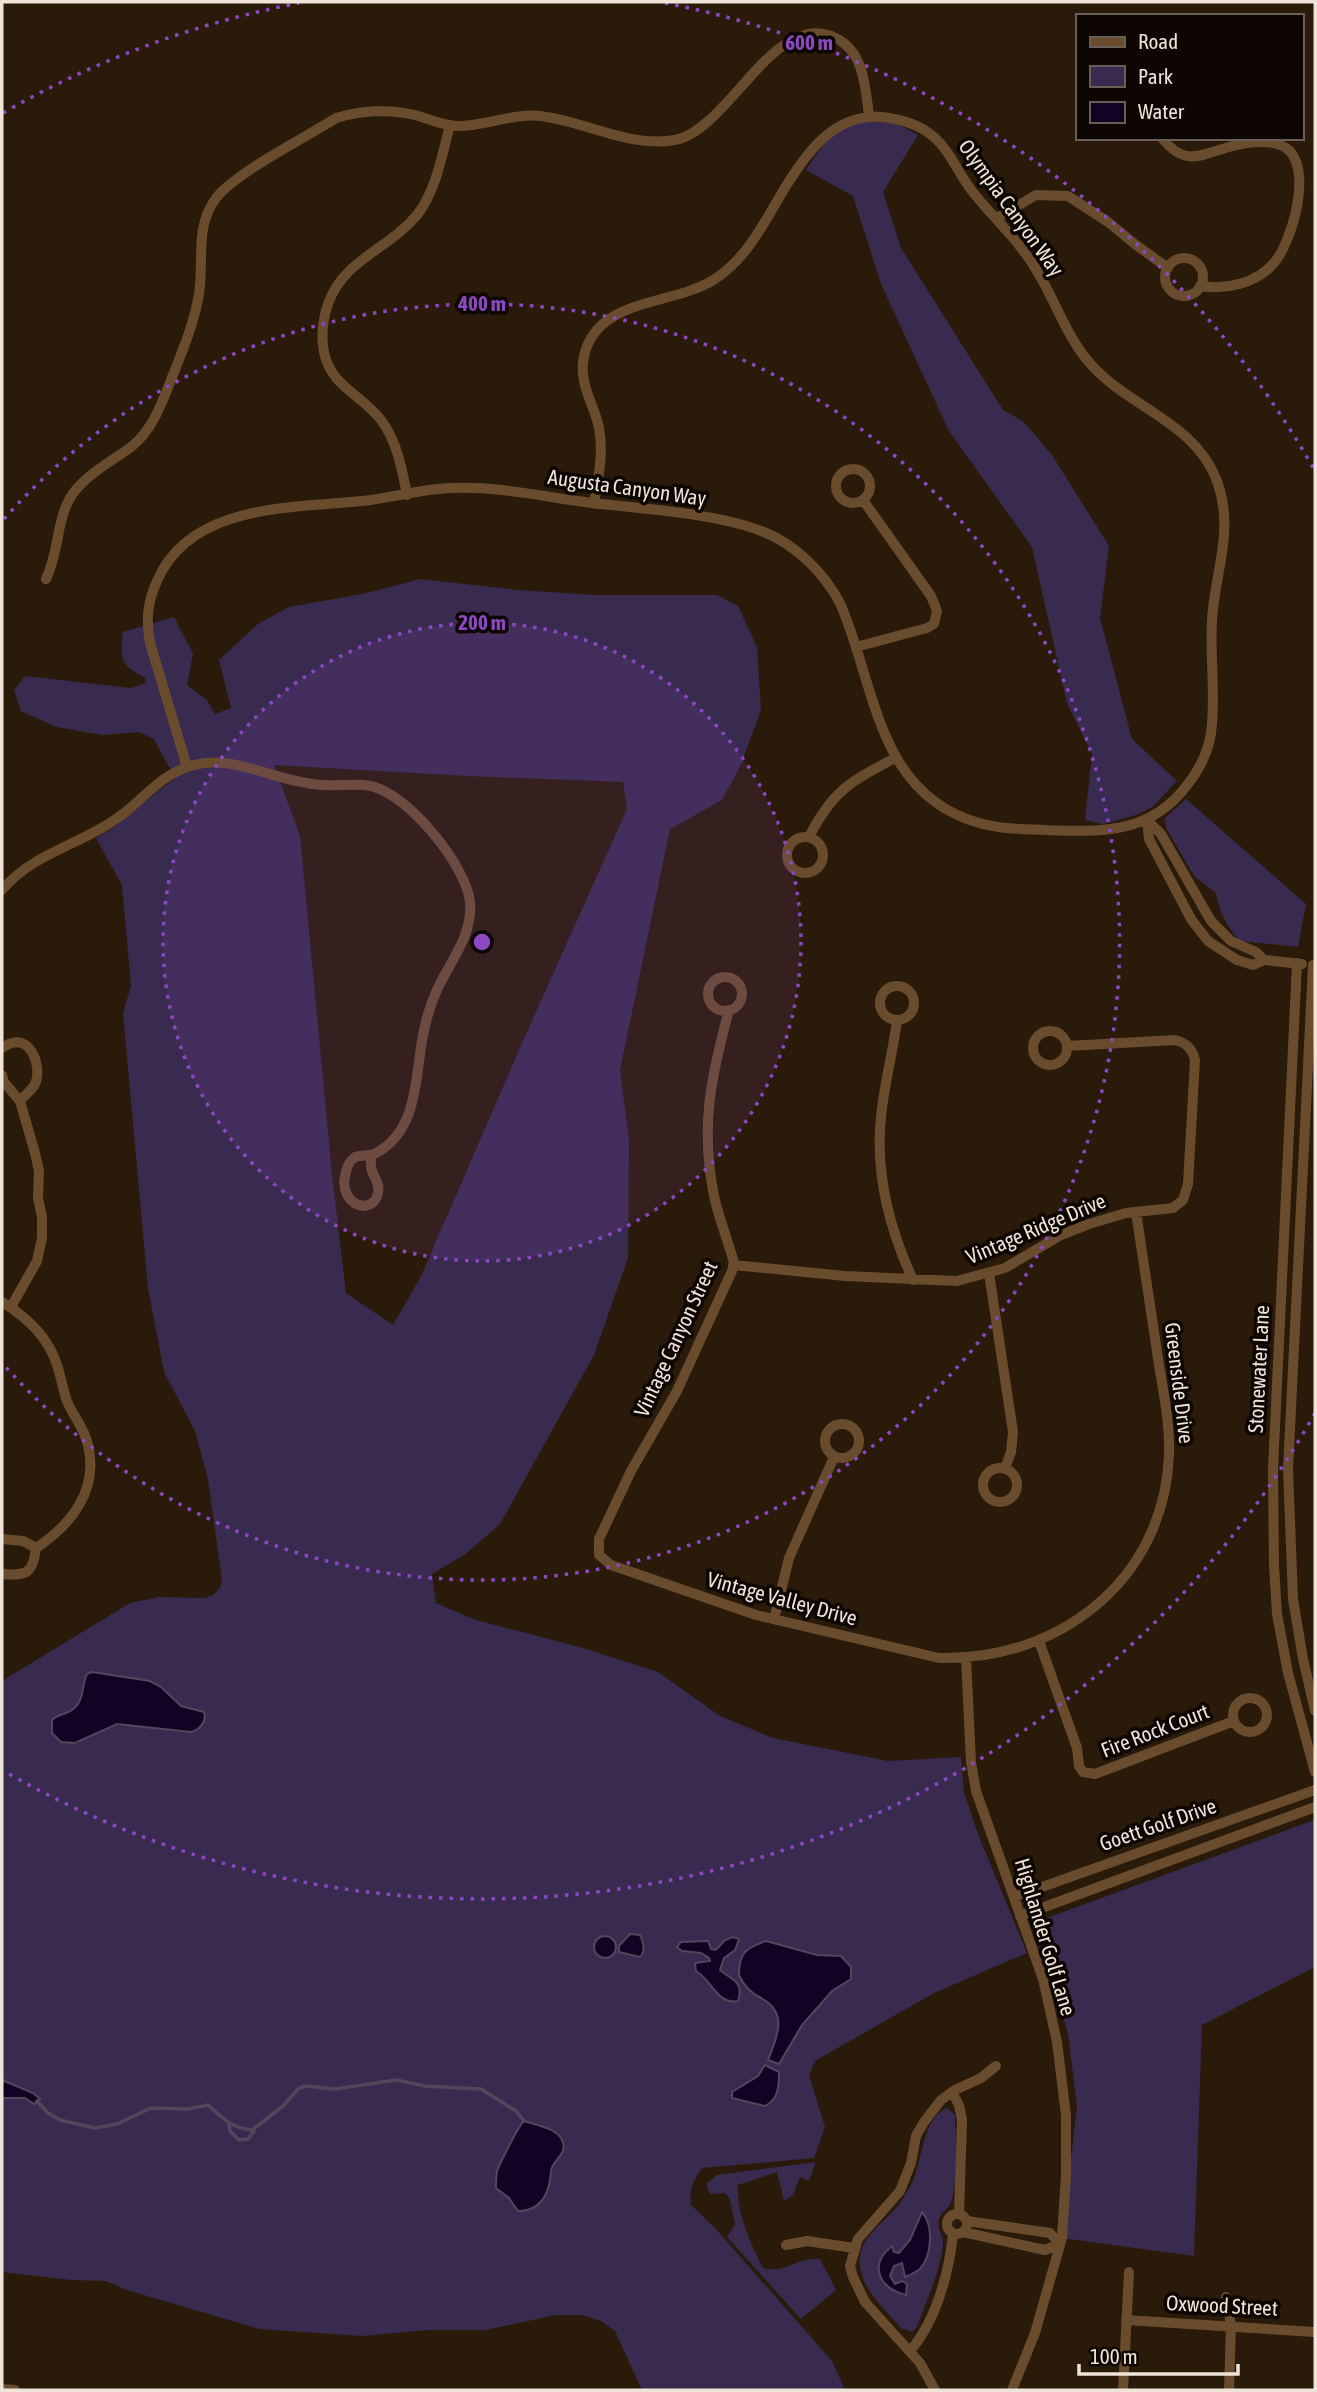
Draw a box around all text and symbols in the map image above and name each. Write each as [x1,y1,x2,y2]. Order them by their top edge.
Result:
legend [1076,14,1303,140]
text: Road [1138,29,1178,53]
text: 600 m [785,30,833,54]
text: Park [1138,64,1173,88]
text: Water [1138,99,1185,123]
street label: Olympia Canyon Way [954,135,1070,281]
text: 400 m [457,291,506,315]
street label: Augusta Canyon Way [546,464,708,510]
text: 200 m [458,610,506,634]
centre of rings [470,930,494,954]
street label: Vintage Ridge Drive [962,1188,1109,1268]
street label: Vintage Canyon Street [629,1257,722,1420]
street label: Stonewater Lane [1243,1304,1273,1434]
street label: Greenside Drive [1161,1321,1199,1445]
street label: Vintage Valley Drive [705,1566,860,1630]
street label: Fire Rock Court [1097,1698,1212,1762]
street label: Goett Golf Drive [1096,1793,1219,1855]
street label: Highlander Golf Lane [1011,1855,1081,2018]
street label: Oxwood Street [1166,2290,1278,2320]
scale bar [1079,2332,1238,2376]
text: 100 m [1090,2344,1138,2368]

